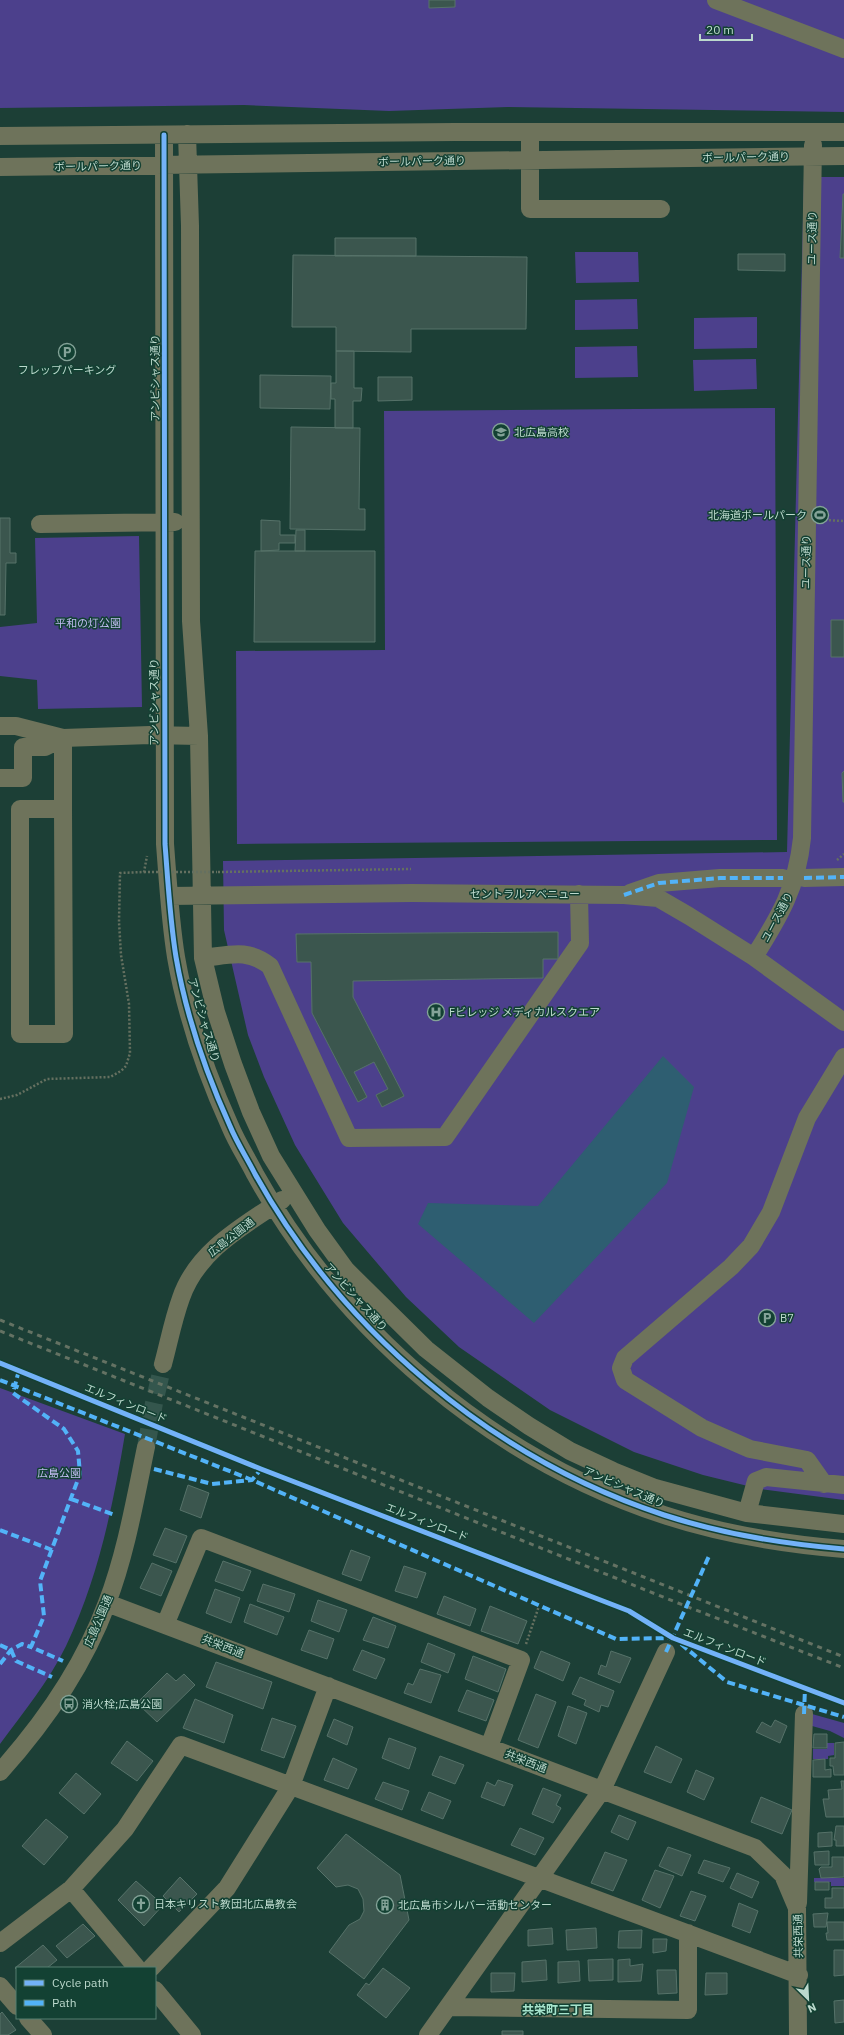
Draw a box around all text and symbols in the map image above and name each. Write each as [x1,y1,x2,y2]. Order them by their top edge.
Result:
scale bar [700,16,752,42]
text: 20 m [706,22,734,37]
street label: ボールパーク通り [702,149,790,165]
street label: ボールパーク通り [378,153,466,169]
street label: ボールパーク通り [54,158,142,174]
street label: ユース通り [805,211,819,265]
street label: アンビシャス通り [148,334,162,422]
parking icon: フレップパーキング [57,342,77,362]
place label: フレップパーキング [18,363,116,377]
school or university icon: 北広島高校 [491,422,511,442]
place label: 北広島高校 [514,425,569,439]
sports icon: 北海道ボールパーク [810,505,830,525]
place label: 北海道ボールパーク [708,508,807,522]
street label: ユース通り [799,535,813,589]
park label: 平和の灯公園 [55,616,121,630]
street label: アンビシャス通り [147,658,161,746]
street label: セントラルアベニュー [470,887,580,901]
street label: ユース通り [758,890,796,944]
street label: アンビシャス通り [185,976,223,1064]
hospital icon: Fビレッジ メディカルスクエア [426,1002,446,1022]
place label: Fビレッジ メディカルスクエア [449,1005,600,1019]
street label: 広島公園通 [205,1215,257,1259]
street label: アンビシャス通り [322,1260,390,1334]
parking icon: B7 [757,1308,777,1328]
place label: B7 [780,1311,794,1325]
street label: エルフィンロード [83,1380,169,1426]
street label: アンビシャス通り [581,1463,667,1511]
park label: 広島公園 [37,1466,81,1480]
street label: エルフィンロード [384,1500,470,1544]
street label: 広島公園通 [81,1593,115,1649]
street label: エルフィンロード [682,1625,768,1669]
street label: 共栄西通 [200,1632,246,1660]
bus stop icon: 消火栓;広島公園 [59,1694,79,1714]
place label: 消火栓;広島公園 [82,1697,162,1711]
street label: 共栄西通 [503,1747,549,1775]
church icon: 日本キリスト教団北広島教会 [131,1894,151,1914]
building icon: 北広島市シルバー活動センター [375,1895,395,1915]
place label: 日本キリスト教団北広島教会 [154,1897,297,1911]
place label: 北広島市シルバー活動センター [398,1898,552,1912]
street label: 共栄西通 [791,1914,805,1958]
legend [16,1967,156,2019]
text: Cycle path [52,1975,109,1990]
north arrow [788,1979,828,2019]
text: Path [52,1995,77,2010]
text: N [806,2000,819,2016]
district label: 共栄町三丁目 [522,2002,594,2017]

